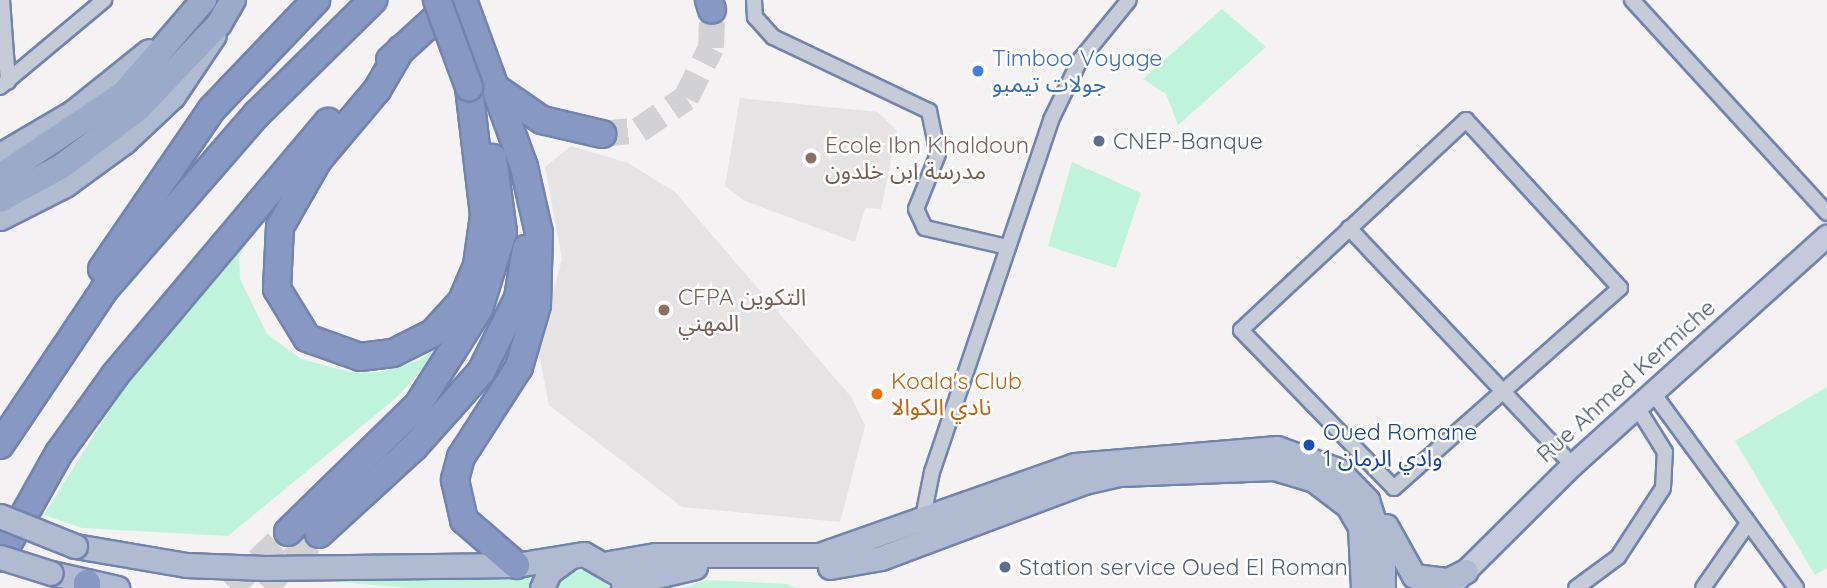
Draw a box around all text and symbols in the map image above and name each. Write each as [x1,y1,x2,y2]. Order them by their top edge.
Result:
place label: Timboo Voyage جولات تيمبو [992,44,1162,98]
marker: Timboo Voyage جولات تيمبو [970,63,986,79]
place label: CNEP-Banque [1113,127,1263,155]
place label: Ecole Ibn Khaldoun مدرسة ابن خلدون [825,131,1029,185]
marker: CNEP-Banque [1091,133,1107,149]
marker: Ecole Ibn Khaldoun مدرسة ابن خلدون [803,150,819,166]
place label: CFPA التكوين المهني [678,283,806,337]
street label: Rue Ahmed Kermiche [1531,294,1721,468]
marker: CFPA التكوين المهني [656,302,672,318]
place label: Koala's Club نادي الكوالا [891,367,1022,421]
marker: Koala's Club نادي الكوالا [869,386,885,402]
place label: Oued Romane 1 وادي الرمان [1323,418,1477,472]
marker: Oued Romane 1 وادي الرمان [1301,437,1317,453]
place label: Station service Oued El Roman [1019,553,1348,581]
marker: Station service Oued El Roman [997,559,1013,575]

